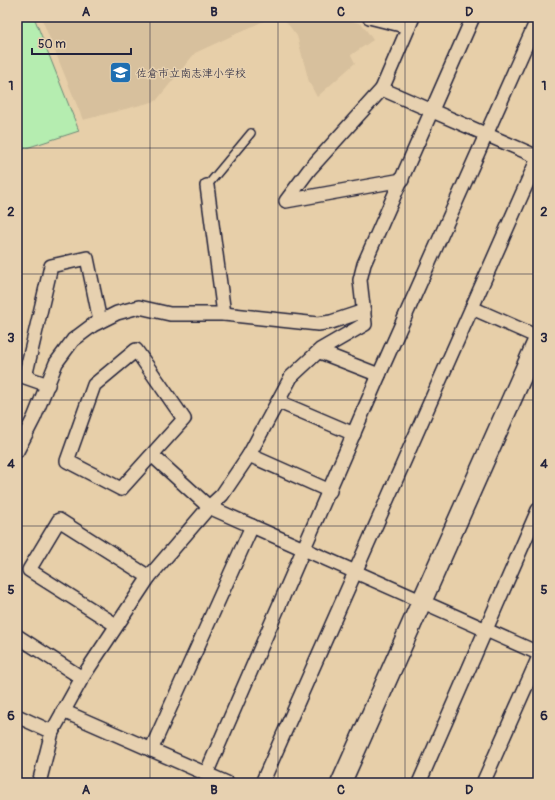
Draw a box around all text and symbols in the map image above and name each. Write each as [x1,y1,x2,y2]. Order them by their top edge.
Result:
text: A [82,4,91,20]
text: B [210,4,218,20]
text: C [337,4,345,20]
text: D [465,4,473,20]
scale bar [32,30,131,56]
text: 50 m [38,37,66,52]
school or university icon: 佐倉市立南志津小学校 [108,60,134,86]
place label: 佐倉市立南志津小学校 [136,67,246,80]
text: 1 [8,78,14,94]
text: 1 [541,78,547,94]
text: 2 [7,204,15,220]
text: 2 [540,204,548,220]
text: 3 [7,330,15,346]
text: 3 [540,330,548,346]
text: 4 [7,456,15,472]
text: 4 [540,456,548,472]
text: 5 [7,582,15,598]
text: 5 [540,582,548,598]
text: 6 [7,708,15,724]
text: 6 [540,708,548,724]
text: A [82,782,91,798]
text: B [210,782,218,798]
text: C [337,782,345,798]
text: D [465,782,473,798]

